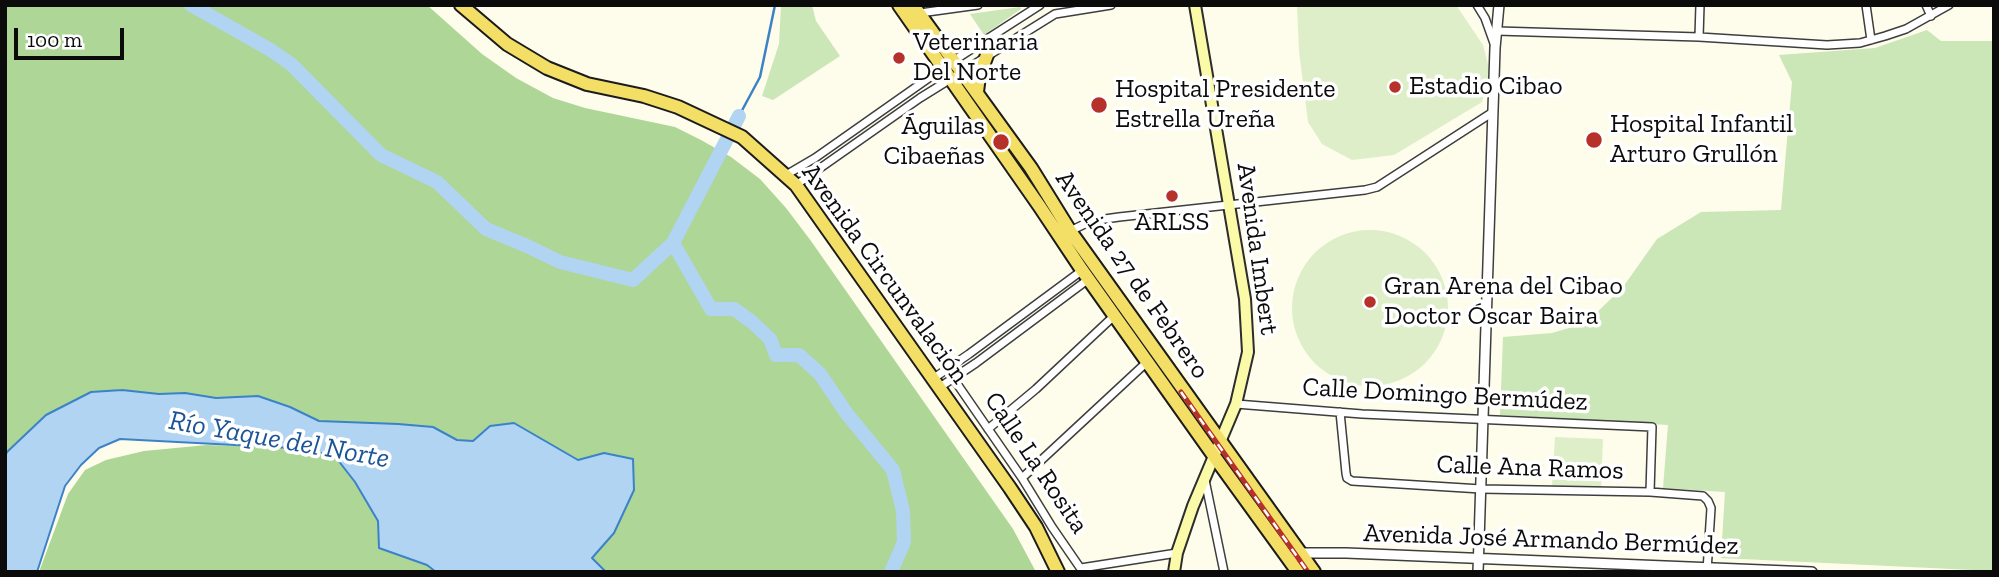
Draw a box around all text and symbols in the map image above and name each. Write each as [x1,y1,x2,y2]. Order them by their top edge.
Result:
scale bar [18,14,128,58]
text: 100 m [27,27,82,52]
place label: Veterinaria Del Norte [913,27,1039,88]
marker: Veterinaria Del Norte [891,50,907,66]
place label: Estadio Cibao [1409,71,1563,103]
place label: Hospital Presidente Estrella Ureña [1115,74,1335,136]
marker: Estadio Cibao [1387,79,1403,95]
marker: Hospital Presidente Estrella Ureña [1089,95,1109,115]
place label: Hospital Infantil Arturo Grullón [1610,109,1793,170]
place label: Águilas Cibaeñas [883,111,985,172]
marker: Hospital Infantil Arturo Grullón [1584,130,1604,150]
marker: Águilas Cibaeñas [991,132,1011,152]
street label: Avenida Circunvalación [795,158,975,390]
street label: Avenida Imbert [1230,161,1284,337]
street label: Avenida 27 de Febrero [1048,165,1216,385]
marker: ARLSS [1164,188,1180,204]
place label: ARLSS [1135,207,1209,239]
place label: Gran Arena del Cibao Doctor Óscar Baira [1384,271,1623,332]
marker: Gran Arena del Cibao Doctor Óscar Baira [1362,294,1378,310]
street label: Calle Domingo Bermúdez [1302,372,1588,418]
street label: Calle La Rosita [977,386,1095,540]
water label: Río Yaque del Norte [166,404,392,476]
street label: Calle Ana Ramos [1436,449,1624,487]
street label: Avenida José Armando Bermúdez [1363,518,1739,562]

